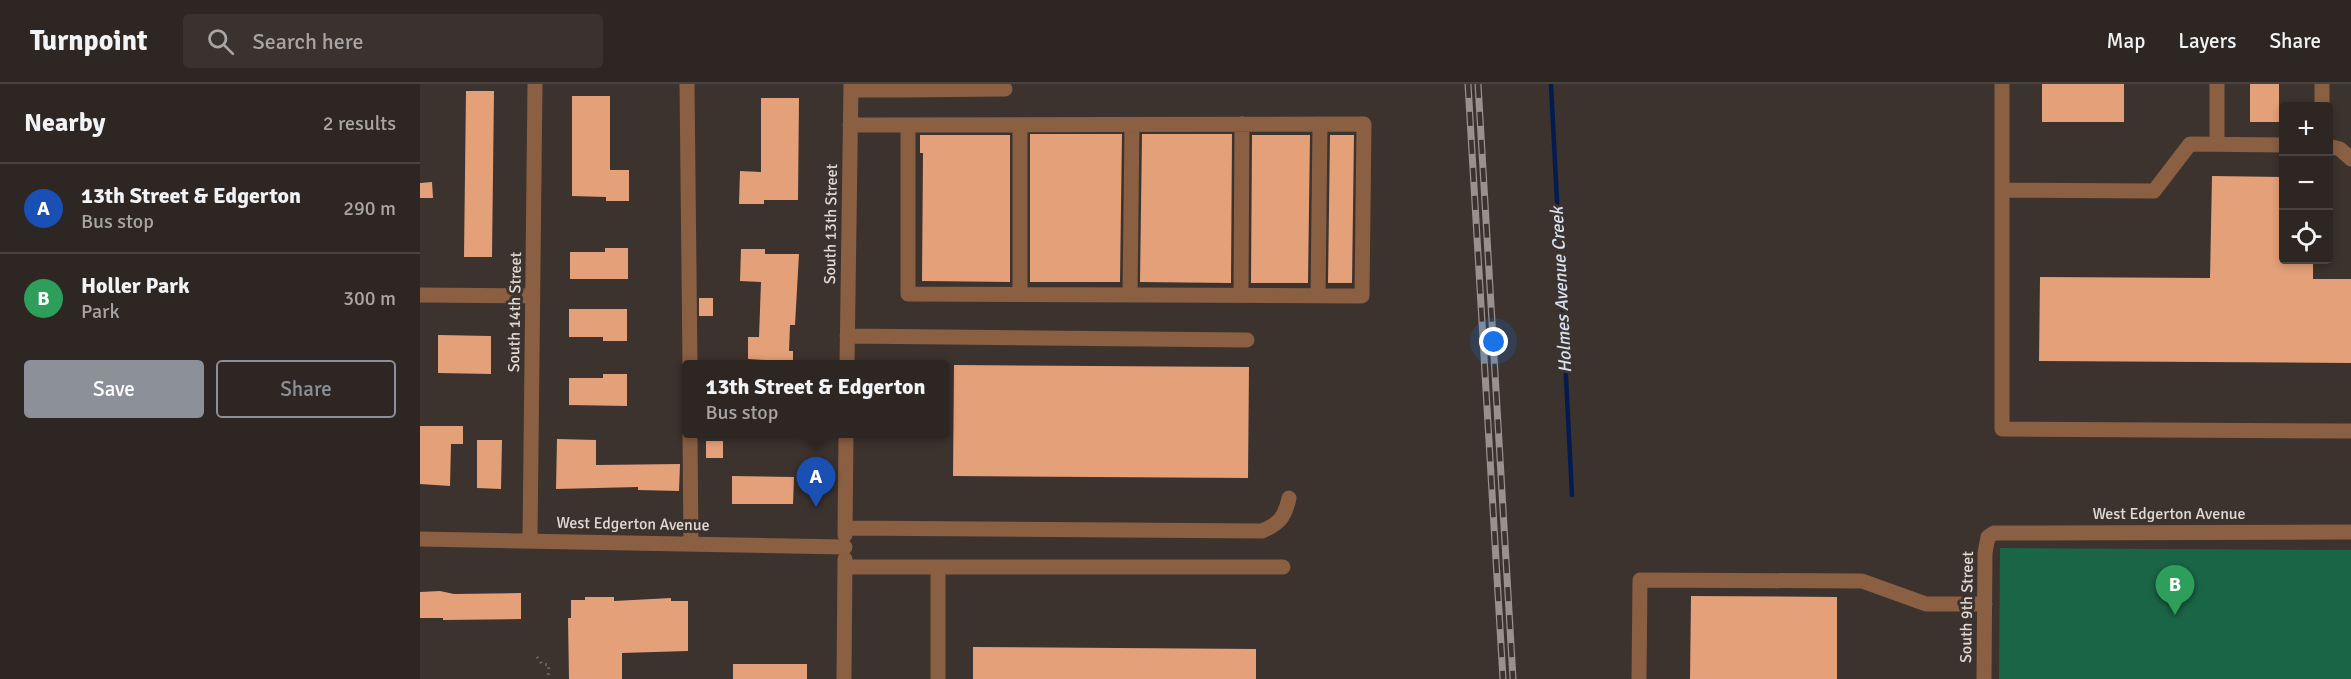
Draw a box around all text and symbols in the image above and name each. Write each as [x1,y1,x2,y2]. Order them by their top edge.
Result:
search box [183,14,603,68]
text: Turnpoint [30,24,147,58]
icon: search [204,25,237,58]
text: Search here [252,28,363,55]
text: Map [2107,28,2145,54]
text: Layers [2178,28,2236,54]
text: Share [2269,28,2321,54]
map controls [2279,102,2333,264]
button: + [2279,102,2333,156]
text: Nearby [24,107,105,139]
text: 2 results [323,111,396,136]
button: − [2279,156,2333,210]
street label: South 13th Street [820,163,842,284]
text: 13th Street & Edgerton [81,182,301,209]
text: A [37,196,50,221]
text: 290 m [343,196,396,221]
water label: Holmes Avenue Creek [1546,204,1576,374]
text: Bus stop [81,209,154,234]
button: locate [2279,210,2333,264]
street label: South 14th Street [504,251,526,372]
text: Holler Park [81,272,189,299]
text: B [37,286,50,311]
text: 300 m [343,286,396,311]
text: Park [81,299,119,324]
your location [1479,327,1508,356]
button: Save [24,360,204,418]
button: Share [216,360,396,418]
popup [682,360,949,438]
text: 13th Street & Edgerton [706,373,926,400]
text: Bus stop [706,400,778,425]
pin: A [796,458,836,507]
street label: West Edgerton Avenue [2092,504,2246,524]
street label: West Edgerton Avenue [556,513,710,535]
street label: South 9th Street [1956,550,1978,663]
pin: B [2156,566,2194,615]

